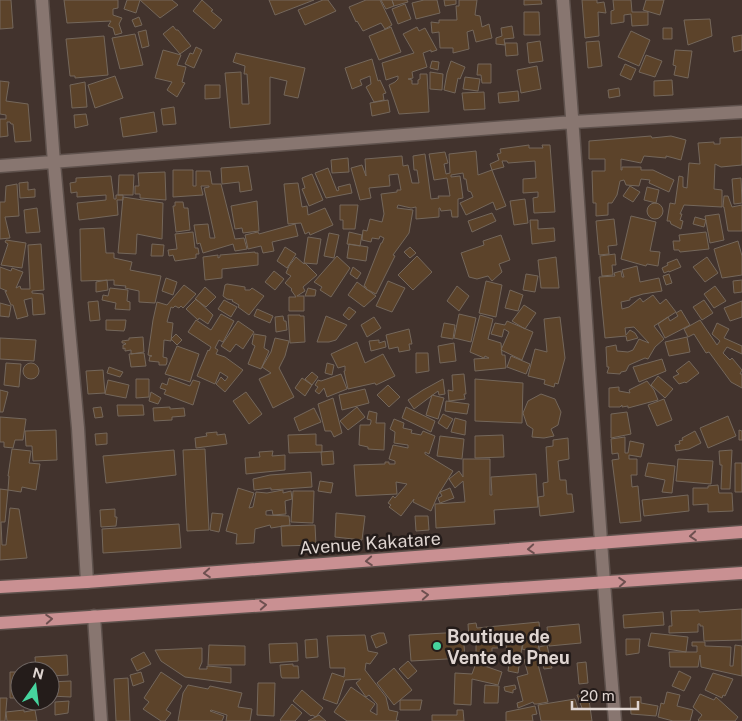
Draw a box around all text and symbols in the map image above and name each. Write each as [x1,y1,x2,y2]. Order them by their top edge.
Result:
street label: Avenue Kakatare [299,528,441,558]
one-way arrow [689,530,697,541]
one-way arrow [527,543,535,554]
one-way arrow [365,555,373,566]
one-way arrow [203,567,211,578]
one-way arrow [619,577,627,588]
one-way arrow [422,590,430,601]
one-way arrow [259,600,267,611]
one-way arrow [45,614,53,625]
place label: Boutique de Vente de Pneu [447,626,570,668]
marker: Boutique de Vente de Pneu [431,640,443,652]
north arrow [10,661,60,711]
text: N [31,664,45,682]
scale bar [572,678,638,710]
text: 20 m [580,687,615,704]

